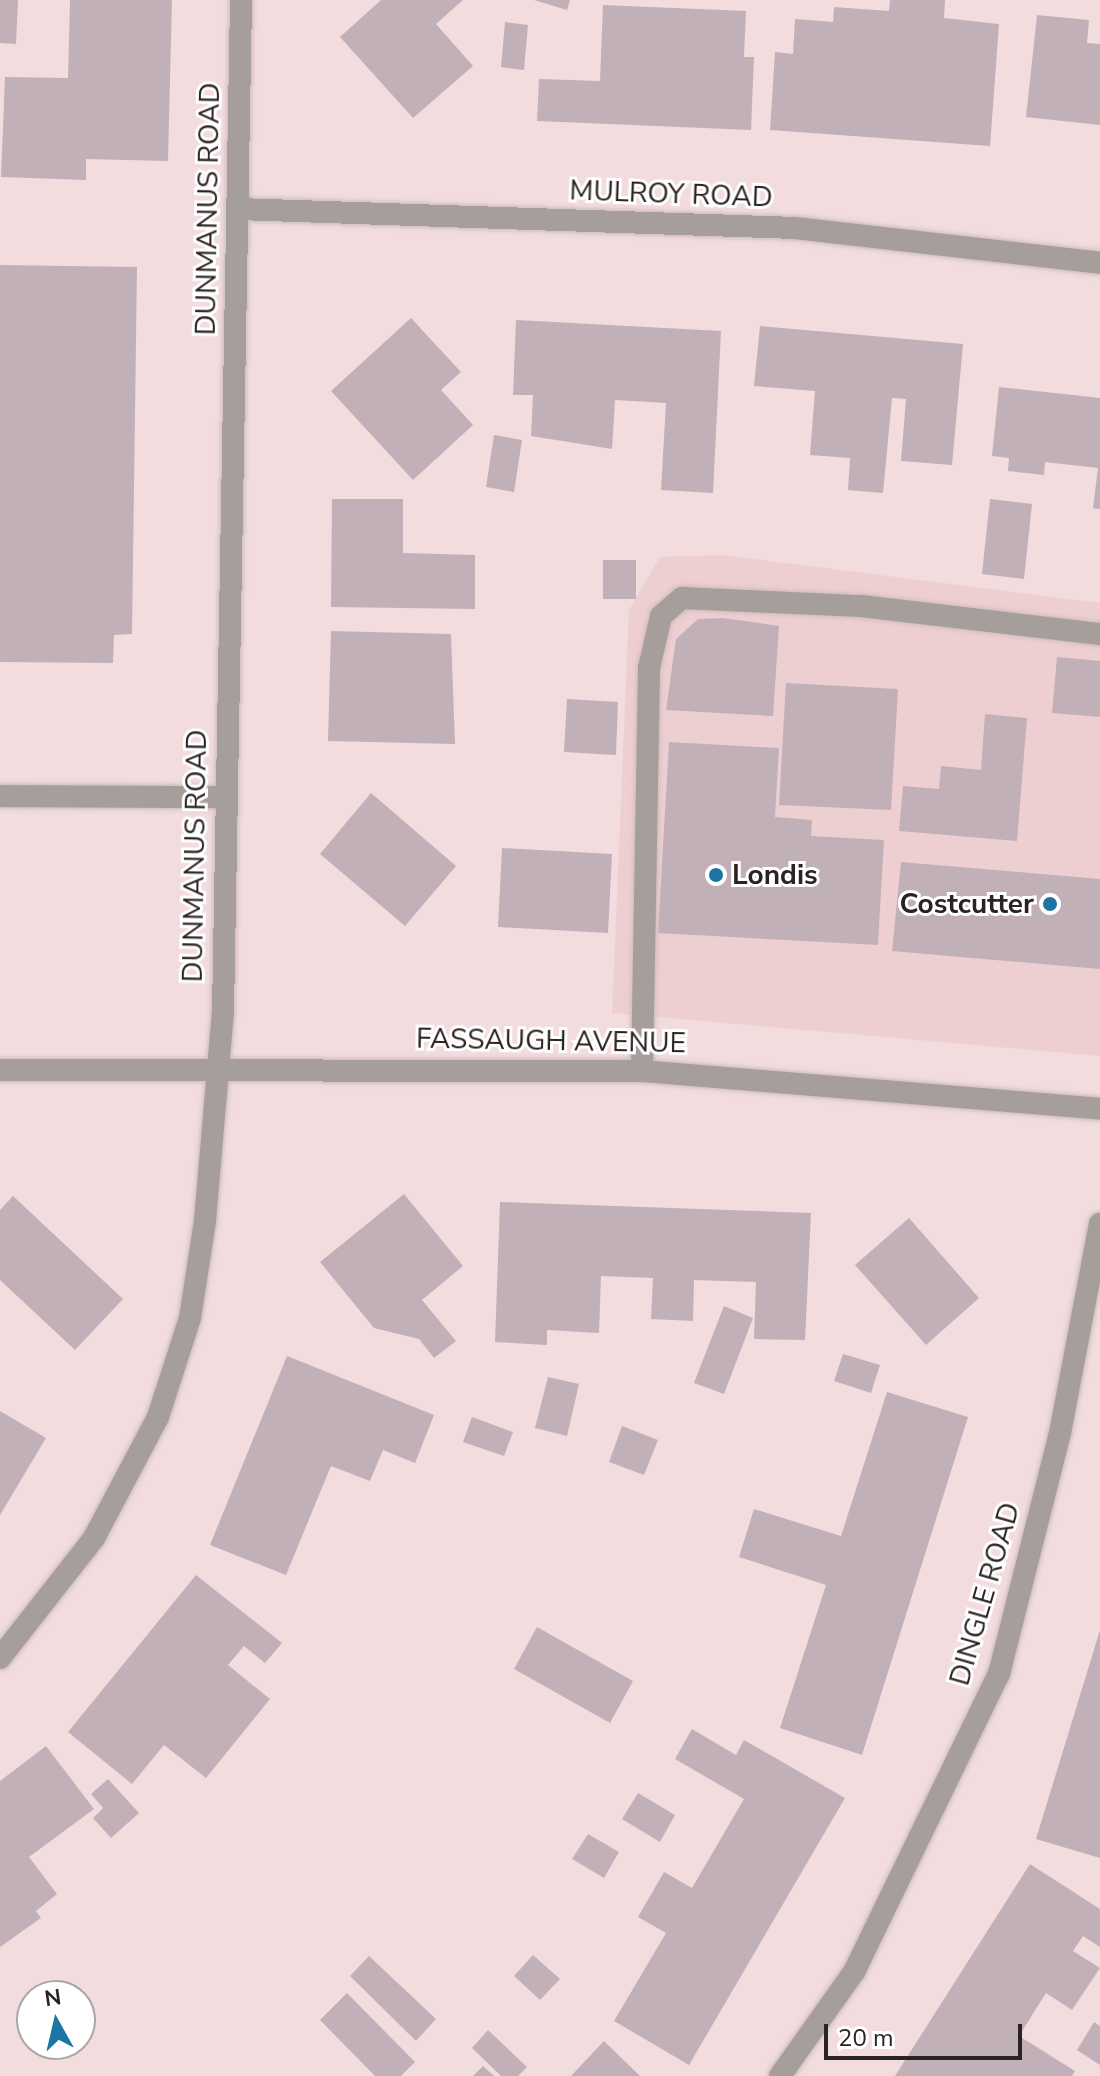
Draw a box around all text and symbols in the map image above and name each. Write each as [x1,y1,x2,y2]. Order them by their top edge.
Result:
street label: DUNMANUS ROAD [189,82,227,336]
street label: MULROY ROAD [569,174,773,214]
street label: DUNMANUS ROAD [176,729,214,983]
place label: Londis [732,858,818,892]
marker: Londis [707,866,725,884]
place label: Costcutter [900,887,1034,921]
marker: Costcutter [1041,895,1059,913]
street label: FASSAUGH AVENUE [416,1022,686,1060]
street label: DINGLE ROAD [943,1499,1027,1689]
north arrow [16,1980,96,2060]
text: N [43,1982,63,2014]
scale bar [828,2008,1026,2058]
text: 20 m [838,2022,894,2054]

